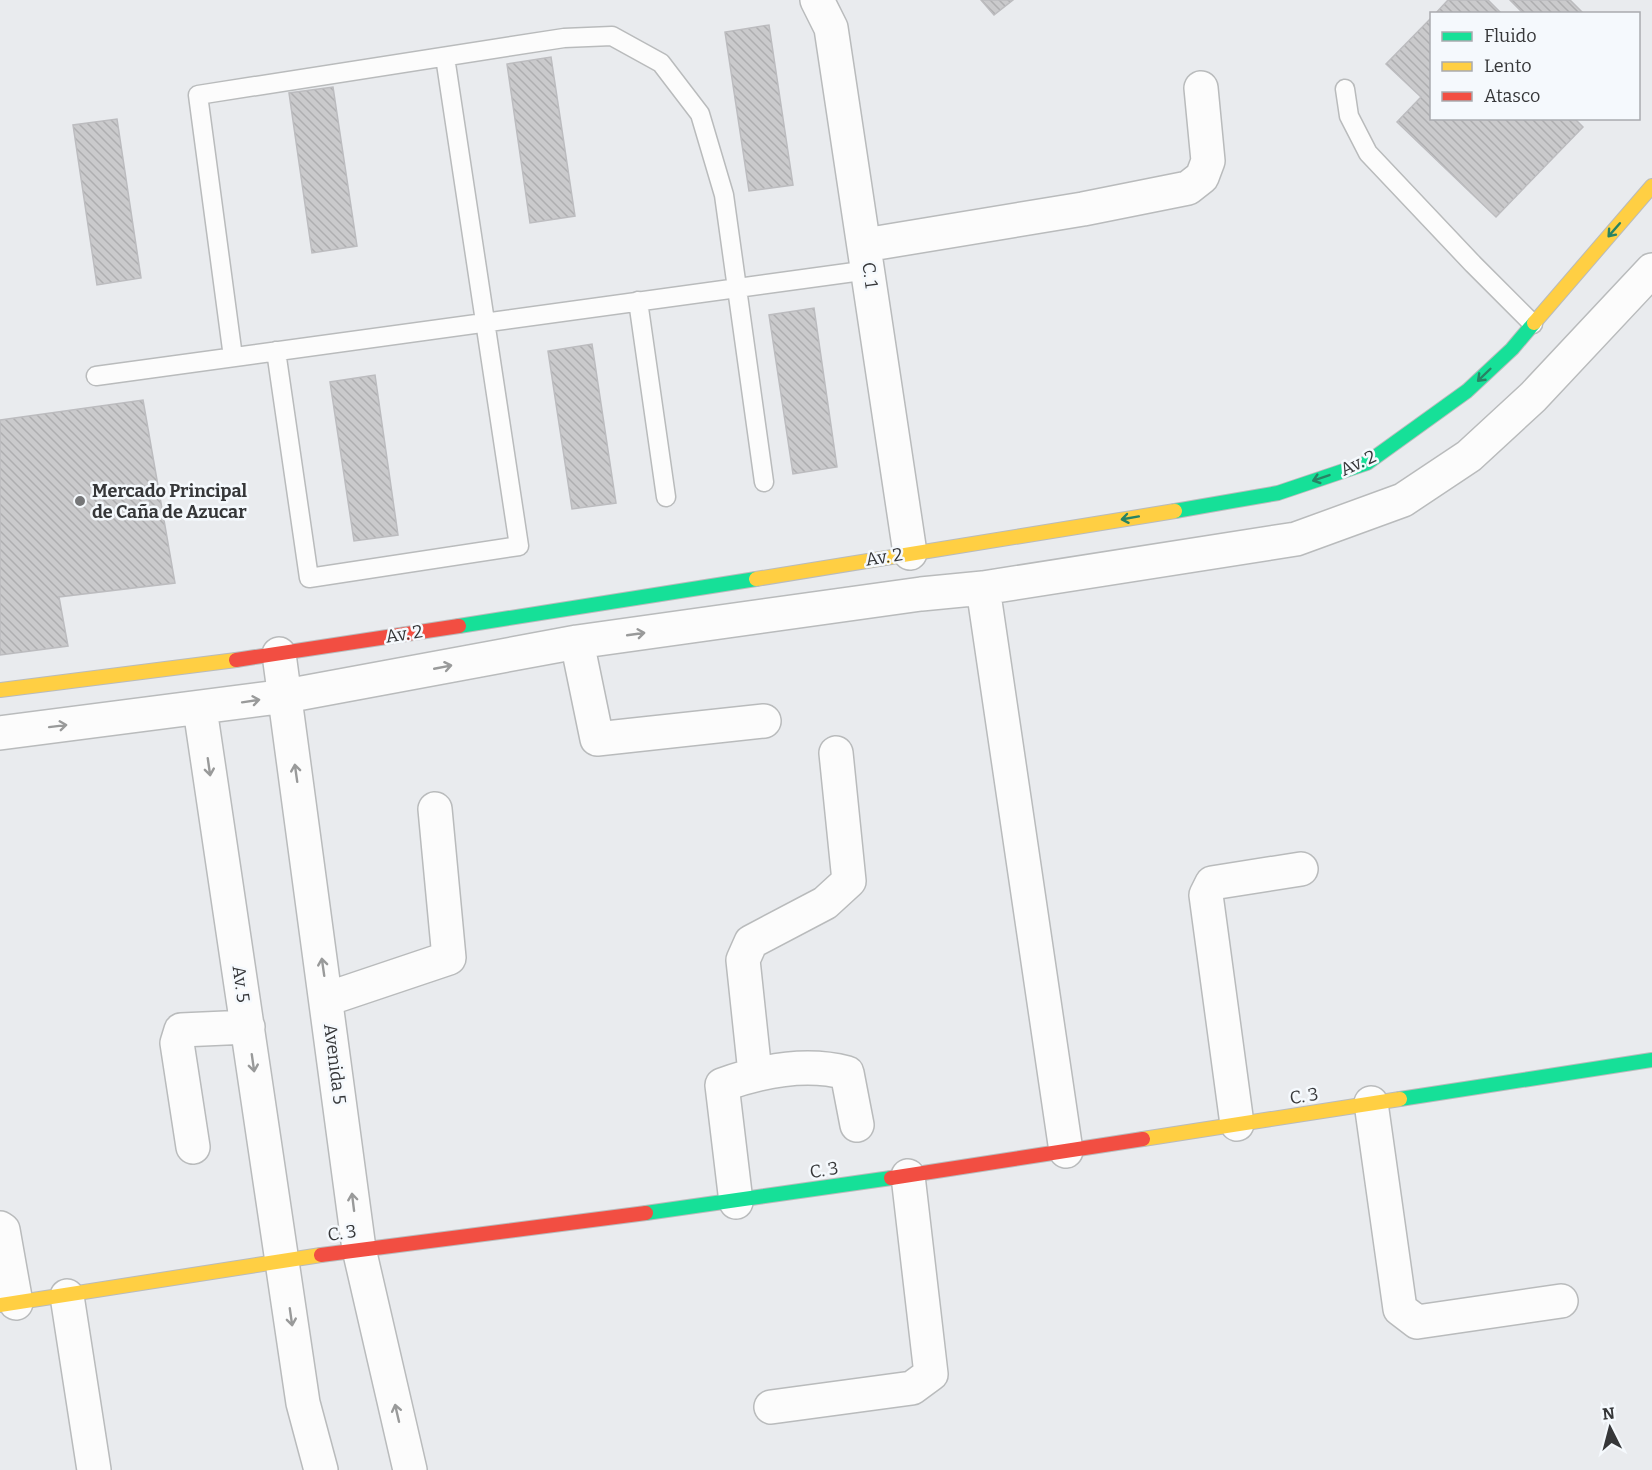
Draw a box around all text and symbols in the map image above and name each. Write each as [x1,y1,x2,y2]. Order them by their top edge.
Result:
legend [1430,12,1640,120]
text: Fluido [1484,25,1537,47]
text: Lento [1484,55,1532,77]
text: Atasco [1484,85,1540,107]
one-way arrow [1607,222,1621,237]
street label: C. 1 [857,261,883,290]
one-way arrow [1477,368,1492,382]
street label: Av. 2 [1336,445,1380,481]
one-way arrow [1312,474,1331,485]
place label: Mercado Principal de Caña de Azucar [92,480,248,523]
marker: Mercado Principal de Caña de Azucar [73,494,87,508]
one-way arrow [1121,513,1141,524]
street label: Av. 2 [864,543,904,571]
street label: Av. 2 [384,620,424,648]
one-way arrow [625,628,645,639]
one-way arrow [433,661,453,672]
one-way arrow [241,696,261,707]
one-way arrow [48,720,67,731]
one-way arrow [203,756,214,776]
one-way arrow [291,764,302,784]
one-way arrow [317,957,328,977]
street label: Av. 5 [228,964,254,1004]
street label: Avenida 5 [319,1022,351,1106]
one-way arrow [247,1053,258,1073]
street label: C. 3 [1288,1083,1320,1109]
street label: C. 3 [808,1157,840,1183]
one-way arrow [347,1192,358,1212]
street label: C. 3 [326,1220,358,1246]
one-way arrow [285,1307,296,1327]
north arrow [1580,1398,1640,1458]
text: N [1601,1403,1616,1424]
one-way arrow [391,1404,402,1423]

